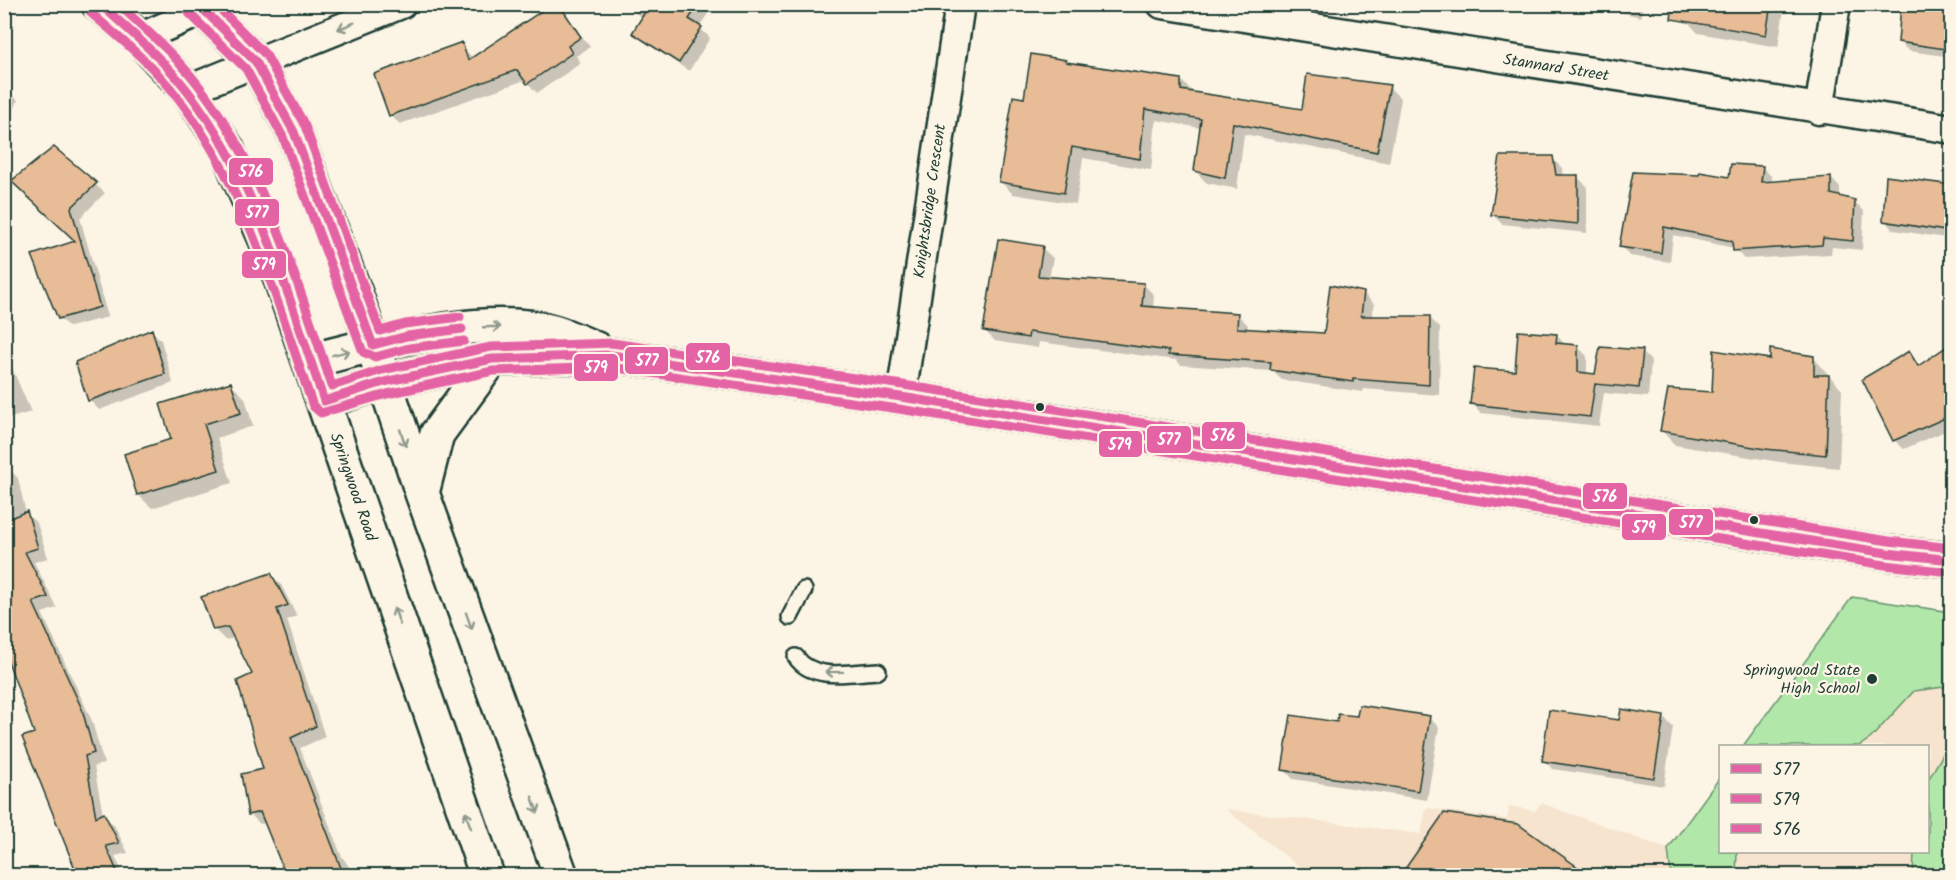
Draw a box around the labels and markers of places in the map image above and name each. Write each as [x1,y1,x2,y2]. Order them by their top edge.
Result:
unlabelled marker [1034,401,1046,413]
unlabelled marker [1748,514,1760,526]
place label: Springwood State High School [1743,658,1860,701]
marker: Springwood State High School [1865,672,1879,686]

